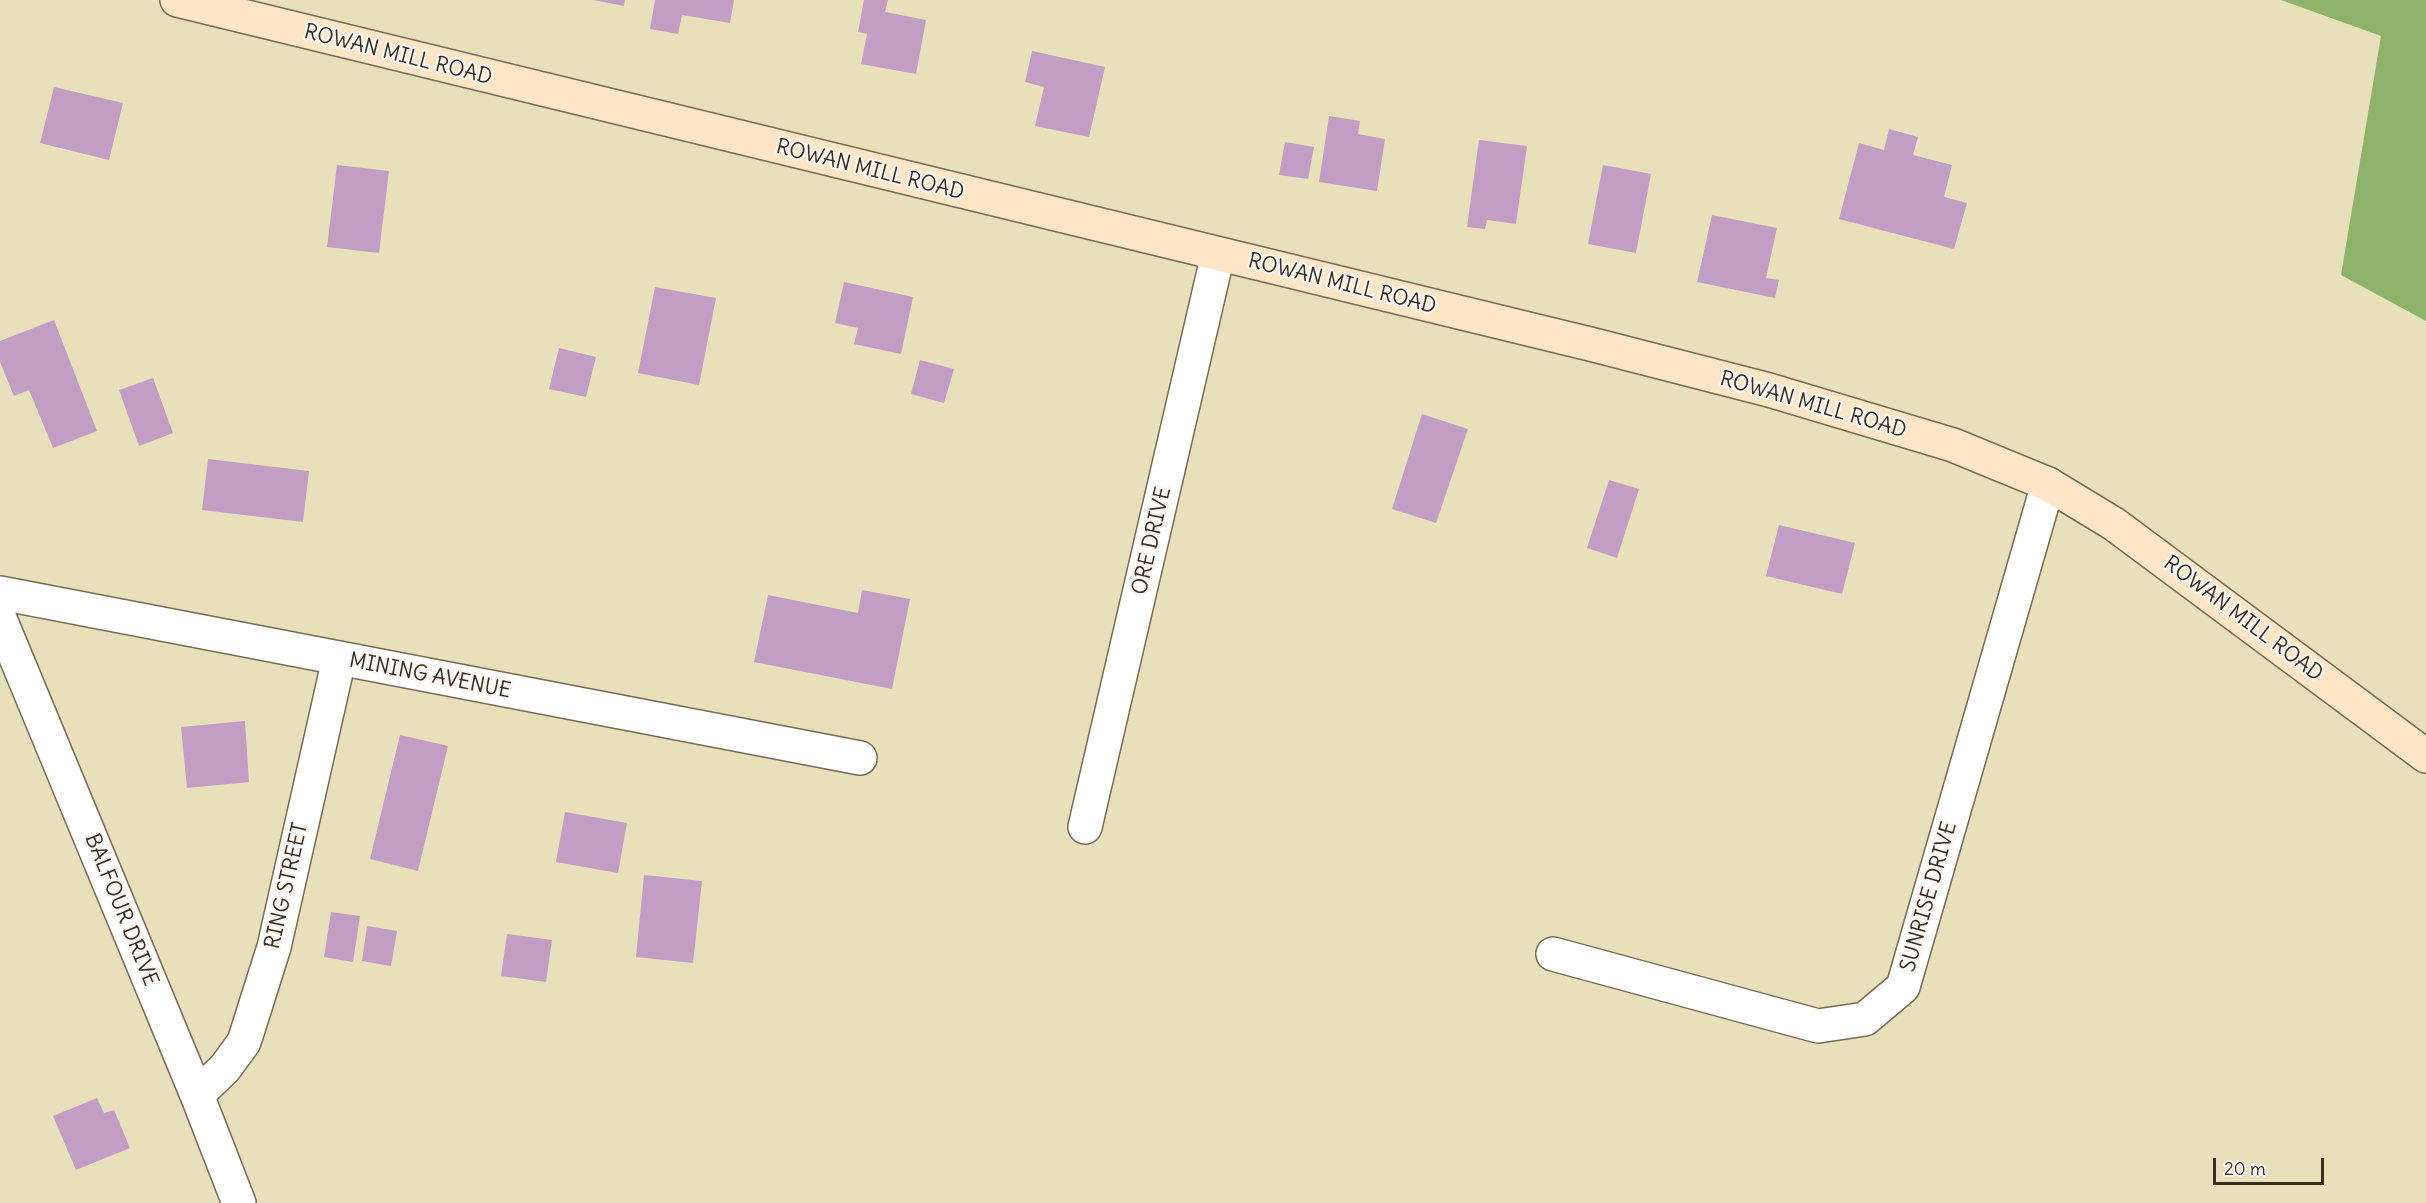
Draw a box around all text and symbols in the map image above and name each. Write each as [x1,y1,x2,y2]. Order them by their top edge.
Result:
street label: ROWAN MILL ROAD [301,19,495,91]
street label: ROWAN MILL ROAD [773,134,967,206]
street label: ROWAN MILL ROAD [1245,248,1439,320]
street label: ROWAN MILL ROAD [1717,366,1909,444]
street label: ORE DRIVE [1127,485,1177,597]
street label: ROWAN MILL ROAD [2158,551,2328,687]
street label: MINING AVENUE [347,648,513,704]
street label: SUNRISE DRIVE [1896,819,1962,975]
street label: RING STREET [260,820,314,952]
street label: BALFOUR DRIVE [79,830,163,990]
scale bar [2216,1146,2327,1184]
text: 20 m [2224,1157,2266,1180]

